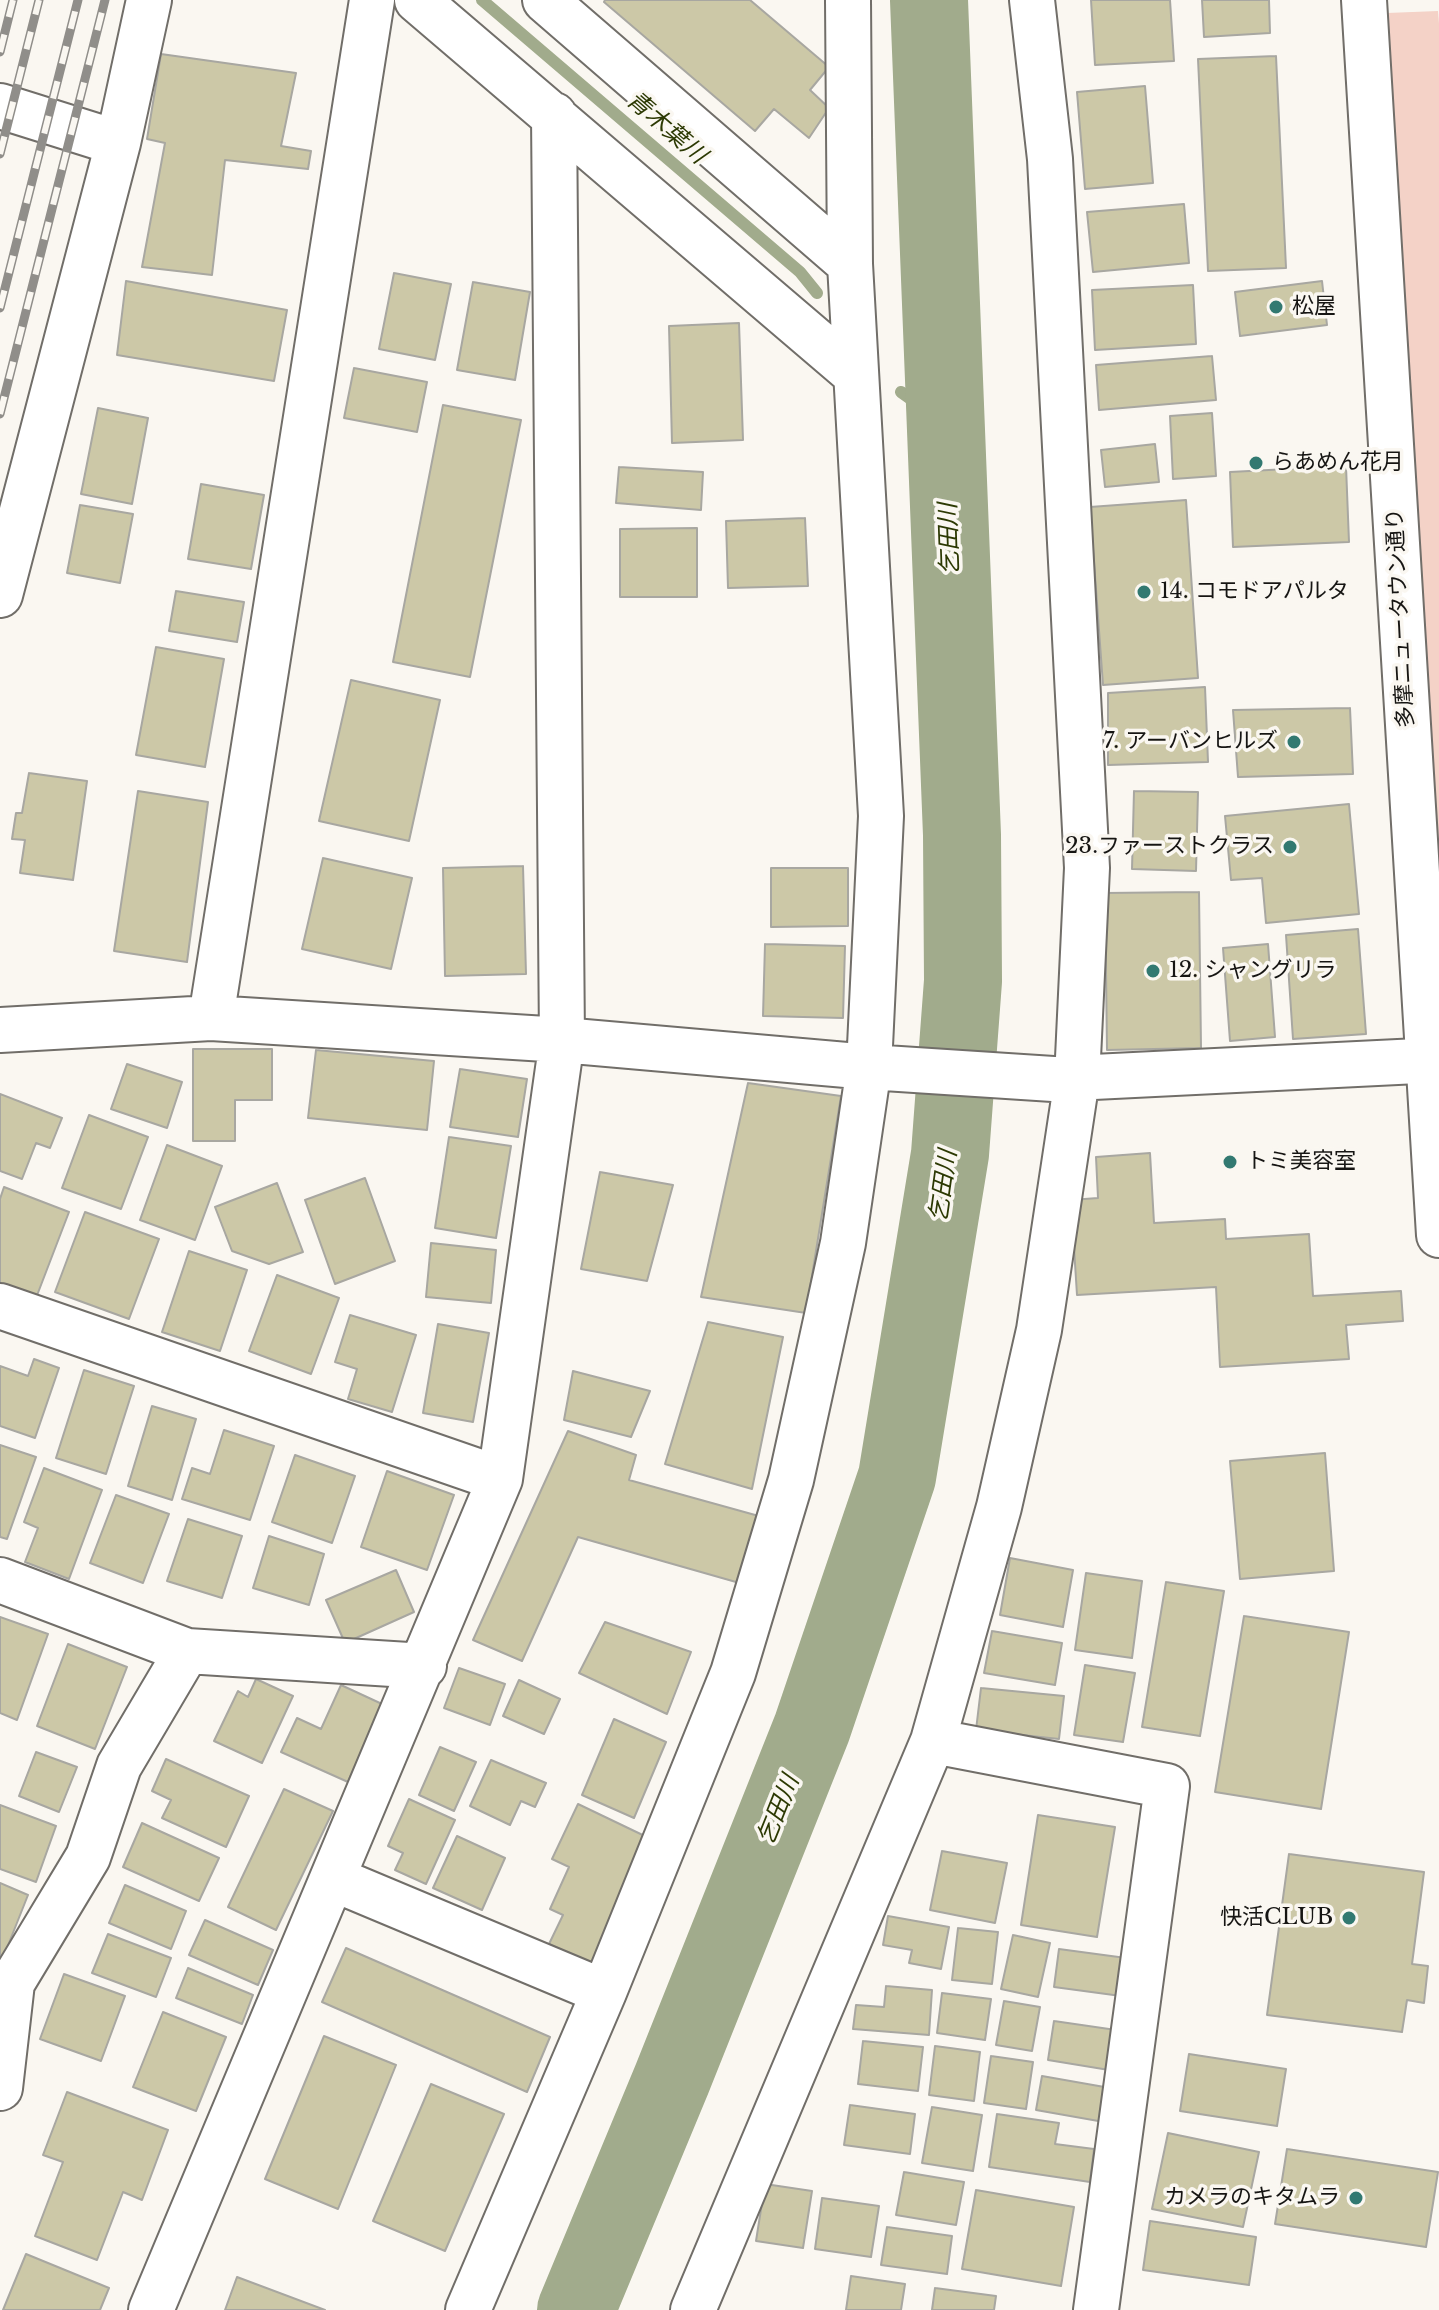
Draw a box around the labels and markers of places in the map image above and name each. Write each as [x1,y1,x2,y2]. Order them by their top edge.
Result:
place label: 松屋 [1292,294,1336,320]
marker: 松屋 [1267,298,1285,316]
place label: らあめん花月 [1272,450,1404,476]
marker: らあめん花月 [1247,454,1265,472]
place label: 14. コモドアパルタ [1160,579,1349,605]
marker: 14. コモドアパルタ [1135,583,1153,601]
place label: 7. アーバンヒルズ [1103,729,1278,755]
marker: 7. アーバンヒルズ [1285,733,1303,751]
place label: 23.ファーストクラス [1065,834,1274,860]
marker: 23.ファーストクラス [1281,838,1299,856]
place label: 12. シャングリラ [1169,958,1337,984]
marker: 12. シャングリラ [1144,962,1162,980]
place label: トミ美容室 [1246,1149,1356,1175]
marker: トミ美容室 [1221,1153,1239,1171]
place label: 快活CLUB [1220,1905,1333,1931]
marker: 快活CLUB [1340,1909,1358,1927]
place label: カメラのキタムラ [1164,2185,1340,2211]
marker: カメラのキタムラ [1347,2189,1365,2207]

